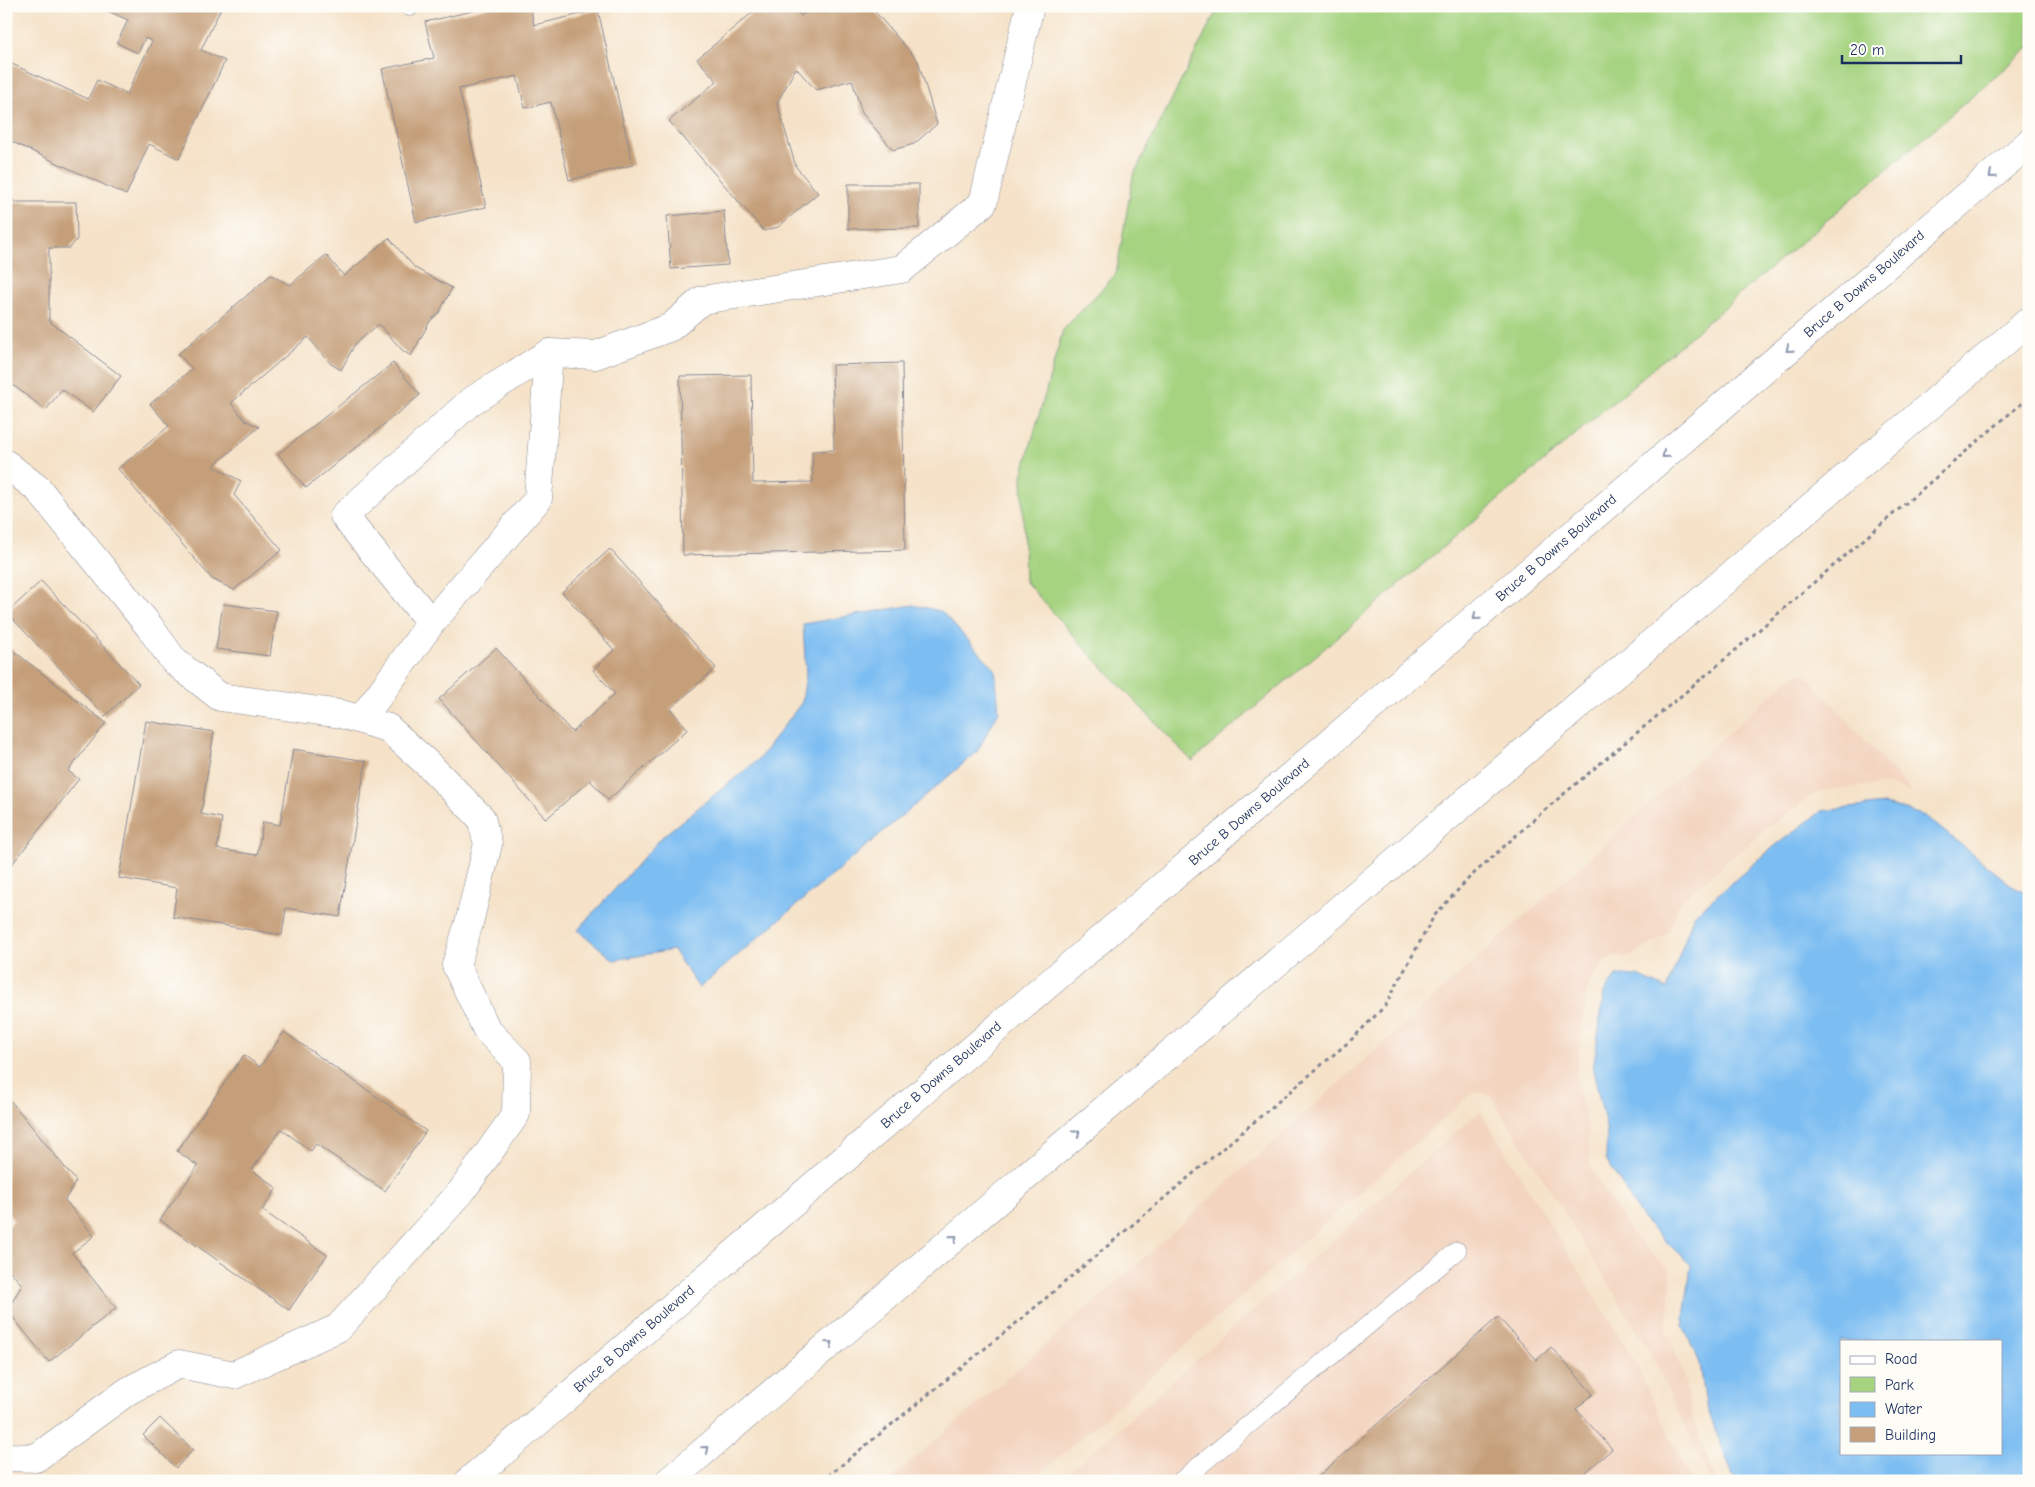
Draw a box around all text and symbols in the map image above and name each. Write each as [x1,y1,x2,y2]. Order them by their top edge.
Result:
scale bar [1842,32,1961,64]
text: 20 m [1850,41,1884,59]
one-way arrow [1988,169,1997,178]
street label: Bruce B Downs Boulevard [1800,227,1928,341]
one-way arrow [1785,343,1794,352]
one-way arrow [1662,449,1671,458]
street label: Bruce B Downs Boulevard [1492,491,1620,605]
one-way arrow [1472,612,1481,621]
street label: Bruce B Downs Boulevard [1185,755,1313,869]
street label: Bruce B Downs Boulevard [877,1018,1005,1132]
one-way arrow [1072,1129,1081,1138]
one-way arrow [948,1235,957,1244]
street label: Bruce B Downs Boulevard [570,1282,698,1396]
legend [1840,1340,2002,1454]
one-way arrow [824,1341,833,1349]
text: Road [1885,1350,1917,1368]
text: Park [1885,1376,1914,1394]
text: Water [1885,1400,1922,1418]
text: Building [1885,1426,1936,1444]
one-way arrow [701,1446,710,1455]

